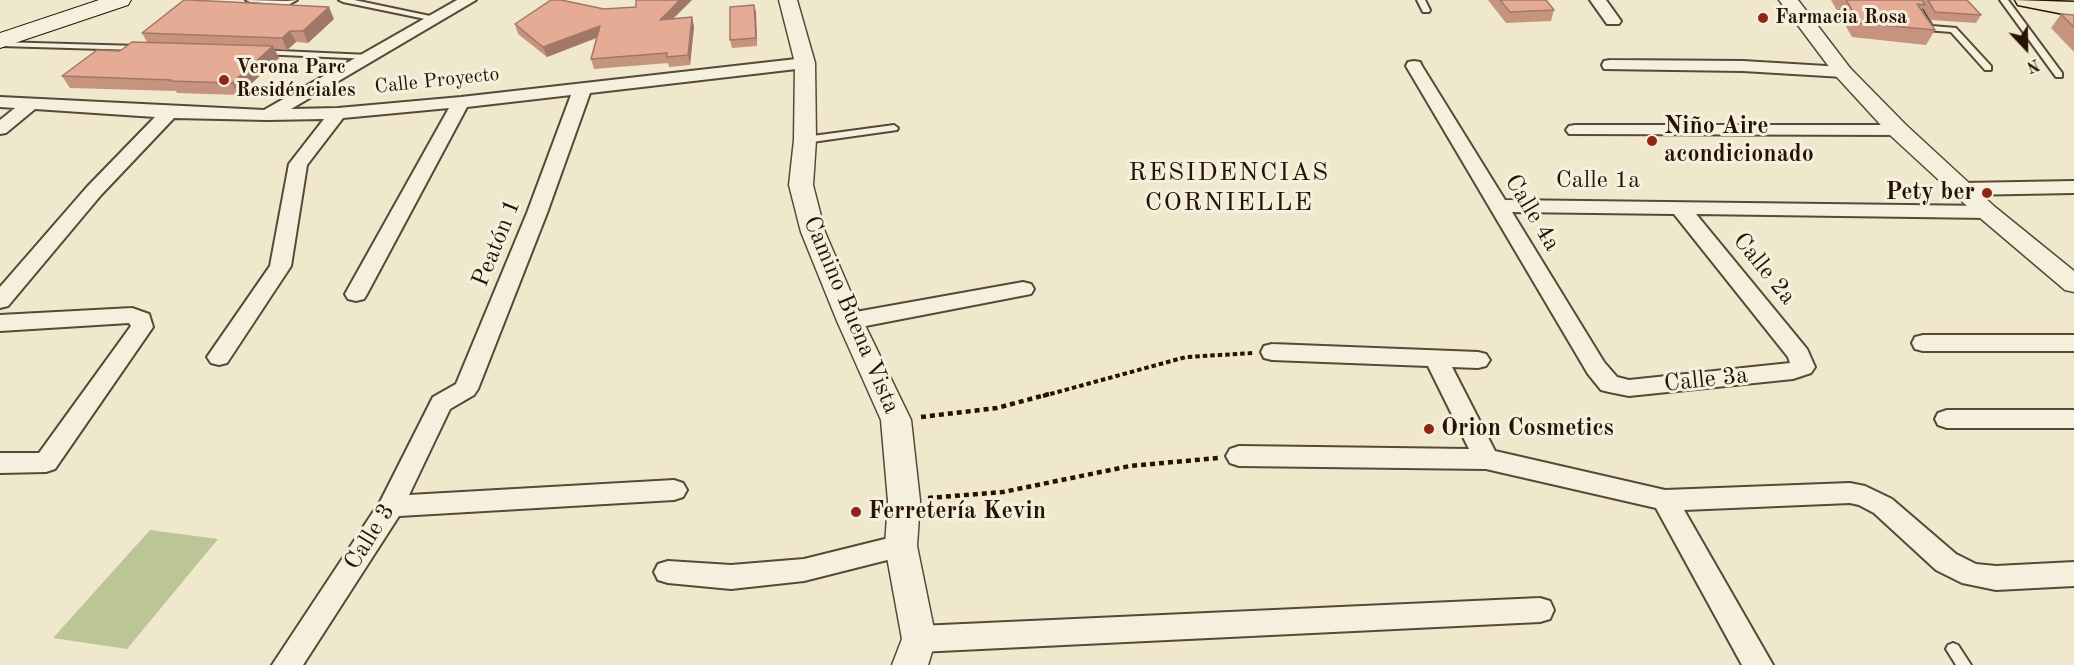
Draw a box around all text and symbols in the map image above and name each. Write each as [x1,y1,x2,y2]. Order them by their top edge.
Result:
place label: Farmacia Rosa [1775,6,1907,30]
marker: Farmacia Rosa [1756,11,1770,25]
north arrow [1996,18,2056,78]
text: N [2024,55,2041,74]
place label: Verona Parc Residénciales [236,56,356,103]
street label: Calle Proyecto [374,63,500,99]
marker: Verona Parc Residénciales [217,73,231,87]
place label: Niño Aire acondicionado [1664,113,1814,169]
marker: Niño Aire acondicionado [1645,134,1659,148]
district label: RESIDENCIAS CORNIELLE [1128,157,1330,218]
street label: Calle 1a [1556,167,1640,195]
street label: Calle 4a [1498,169,1566,257]
place label: Pety ber [1886,179,1975,207]
marker: Pety ber [1980,186,1994,200]
street label: Peatón 1 [466,195,528,291]
street label: Camino Buena Vista [796,212,906,418]
street label: Calle 2a [1726,227,1802,311]
street label: Calle 3a [1663,361,1749,399]
place label: Orion Cosmetics [1441,415,1614,443]
marker: Orion Cosmetics [1422,422,1436,436]
place label: Ferretería Kevin [868,498,1046,526]
street label: Calle 3 [339,499,401,575]
marker: Ferretería Kevin [849,505,863,519]

